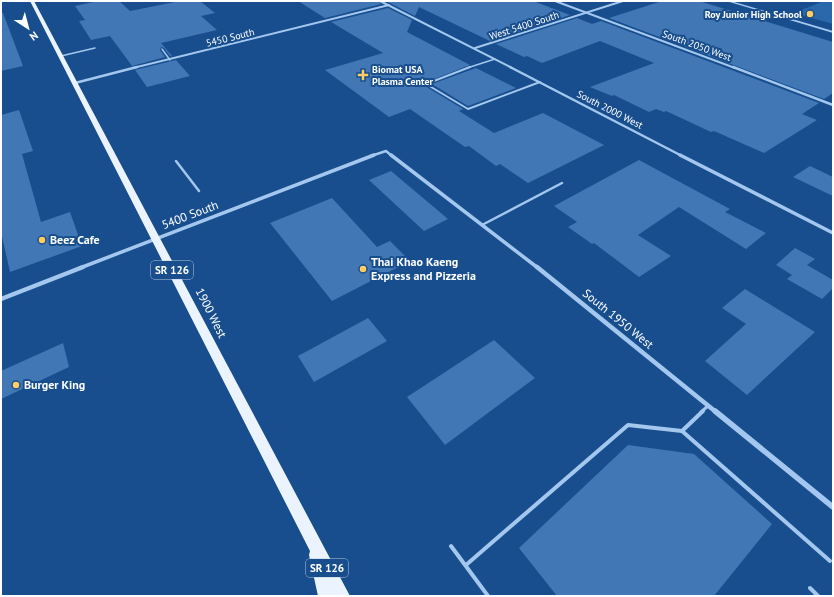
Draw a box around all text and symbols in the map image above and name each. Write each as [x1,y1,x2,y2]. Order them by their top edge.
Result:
north arrow [8,8,48,48]
street label: West 5400 South [488,8,561,43]
place label: Roy Junior High School [705,8,802,21]
marker: Roy Junior High School [805,9,815,19]
street label: 5450 South [205,25,256,50]
street label: South 2050 West [661,27,734,64]
text: N [27,28,41,44]
place label: Biomat USA Plasma Center [372,63,434,88]
marker: Biomat USA Plasma Center [357,69,369,81]
street label: South 2000 West [575,87,646,132]
street label: 5400 South [159,197,220,232]
place label: Beez Cafe [50,232,100,247]
marker: Beez Cafe [37,235,47,245]
place label: Thai Khao Kaeng Express and Pizzeria [371,254,476,283]
road number: SR 126 [151,261,193,279]
marker: Thai Khao Kaeng Express and Pizzeria [358,264,368,274]
street label: 1900 West [193,285,230,340]
street label: South 1950 West [580,285,657,352]
place label: Burger King [24,377,85,392]
marker: Burger King [11,380,21,390]
road number: SR 126 [306,559,348,577]

